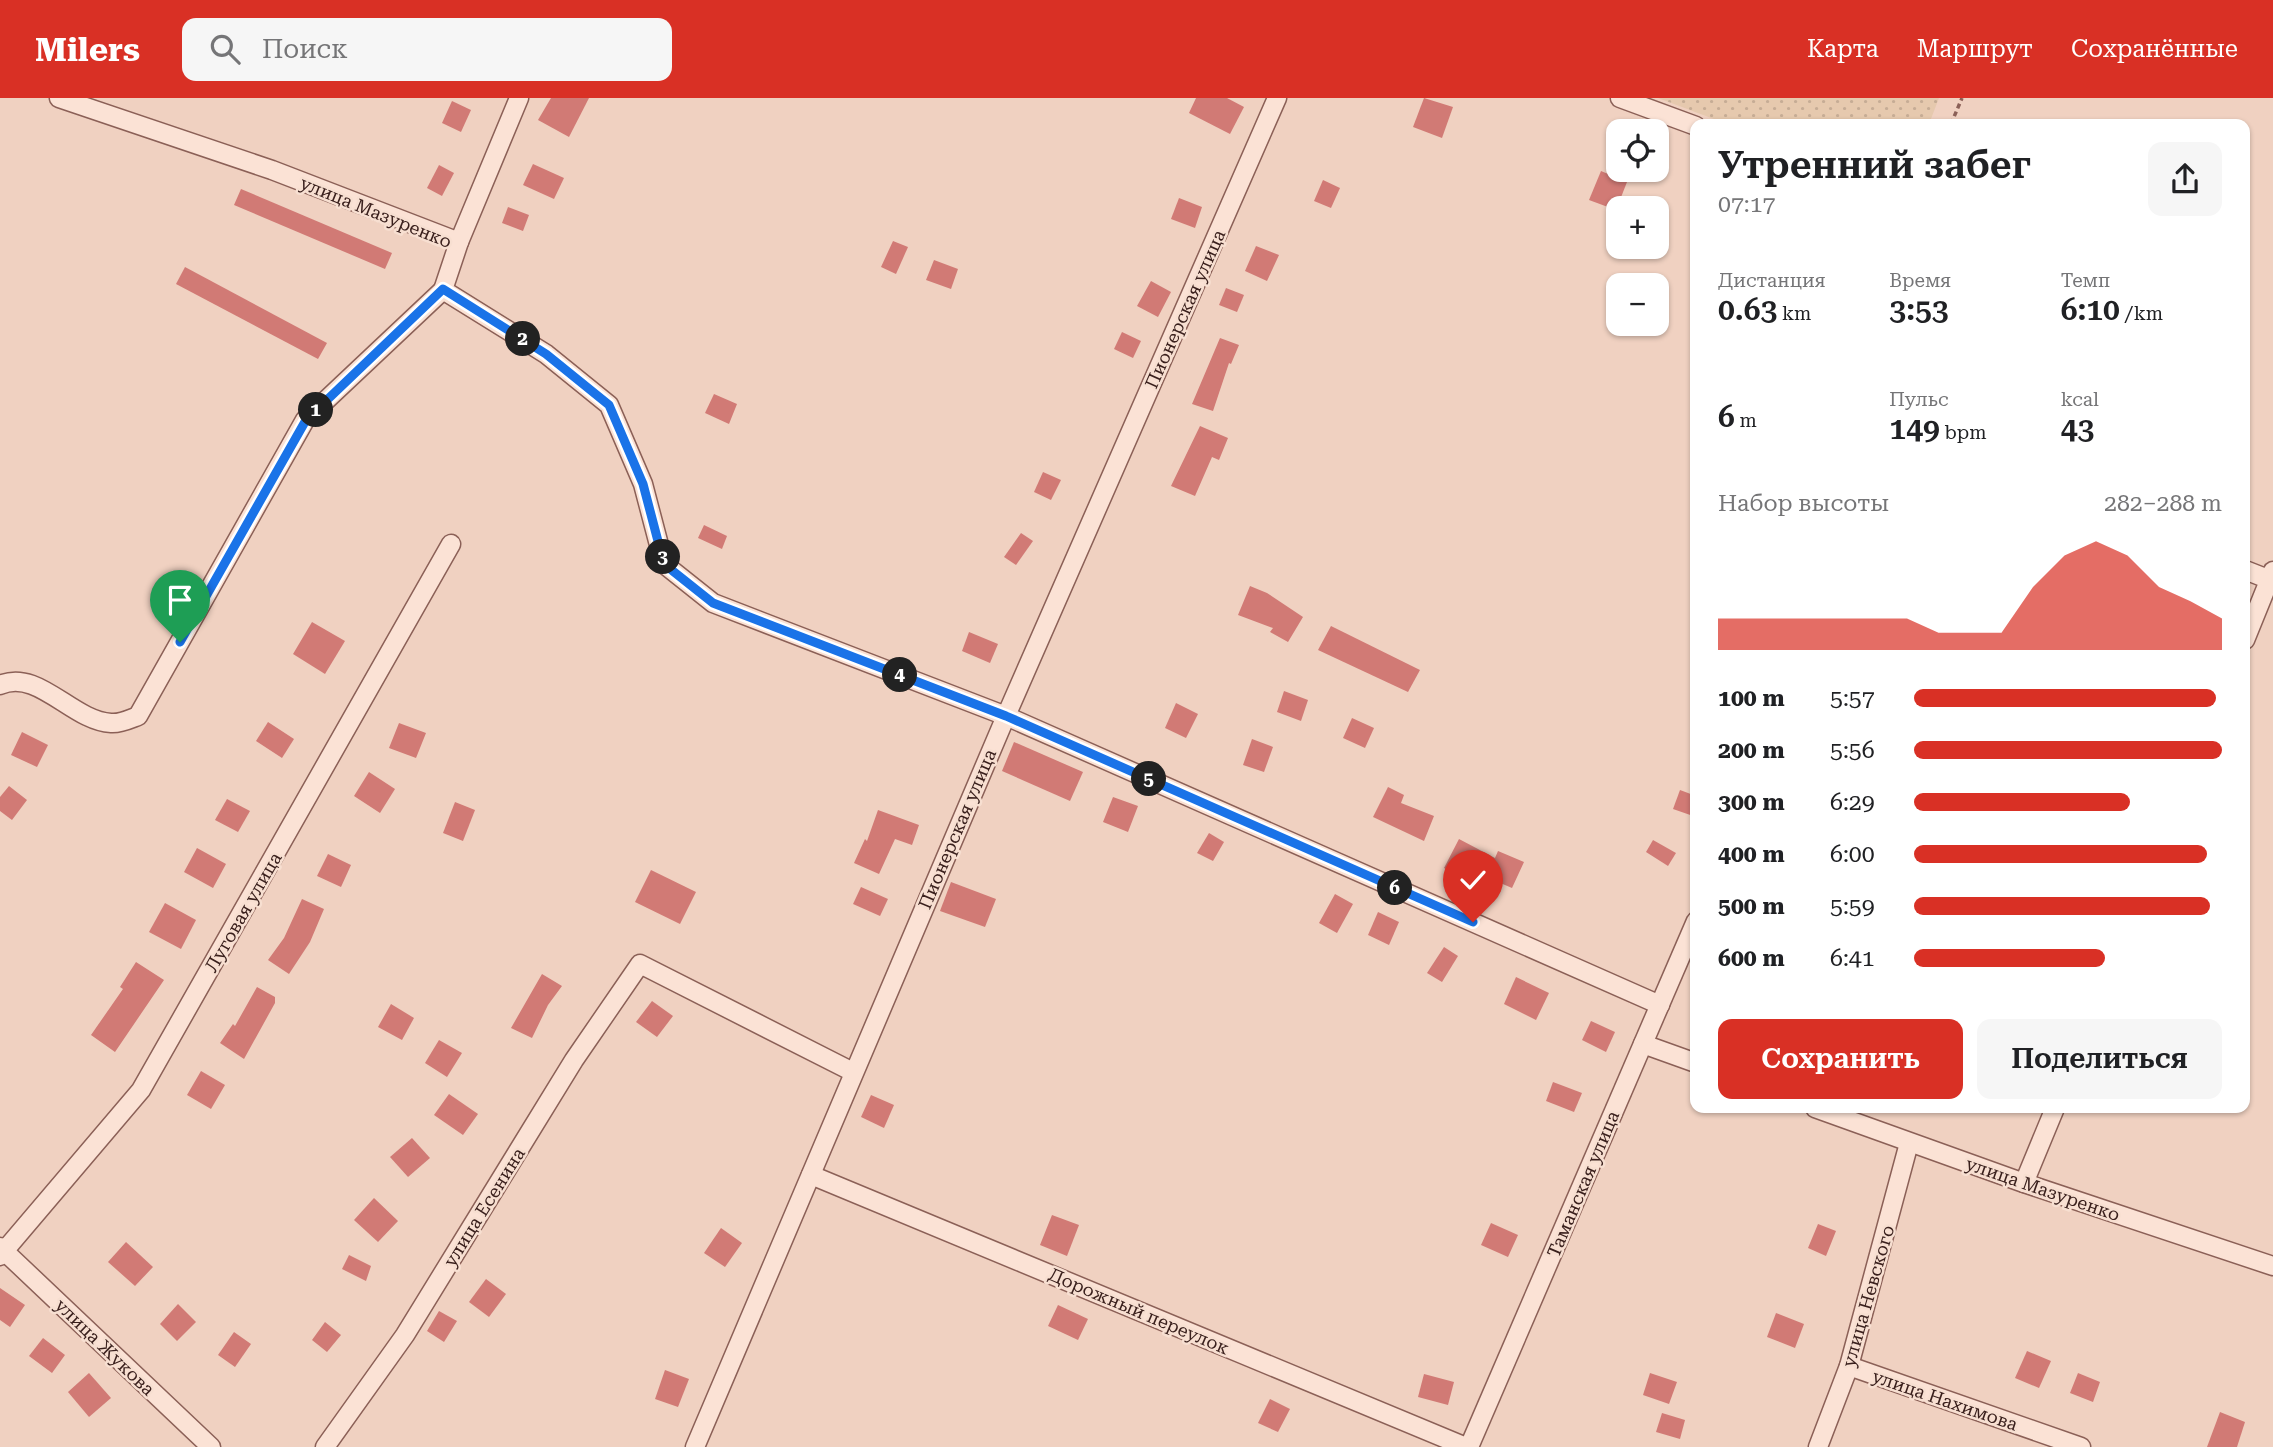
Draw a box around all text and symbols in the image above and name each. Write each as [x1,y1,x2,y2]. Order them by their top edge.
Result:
search box [182,18,672,81]
text: Milers [35,30,140,69]
icon: search [206,30,244,68]
text: Поиск [262,34,348,64]
text: Карта [1807,35,1879,63]
text: Маршрут [1917,35,2033,63]
text: Сохранённые [2071,35,2238,63]
map controls [1606,119,1669,336]
button: locate [1606,119,1669,182]
button: share [2148,142,2222,216]
text: Утренний забег [1718,143,2031,187]
street label: улица Мазуренко [297,172,455,252]
text: 07:17 [1718,191,1775,218]
button: + [1606,196,1669,259]
street label: Пионерская улица [1141,226,1230,392]
text: Дистанция [1718,269,1825,292]
text: Время [1889,269,1951,292]
text: Темп [2061,269,2110,292]
button: − [1606,273,1669,336]
text: 0.63 [1718,292,1777,327]
text: 3:53 [1889,292,1949,327]
text: 6:10 [2061,292,2120,327]
text: km [1777,302,1811,325]
text: /km [2120,302,2163,325]
pin: 2 [505,322,540,356]
text: 2 [517,327,528,350]
text: Пульс [1889,388,1949,411]
text: kcal [2061,388,2099,411]
pin: 1 [298,392,334,428]
text: 1 [310,398,321,421]
text: 6 [1718,399,1735,434]
text: m [1735,409,1757,432]
text: 149 [1889,411,1940,446]
text: 43 [2061,411,2094,446]
text: bpm [1940,421,1987,444]
text: Набор высоты [1718,490,1889,517]
text: 282–288 m [2104,490,2222,517]
pin: 3 [646,540,680,574]
text: 3 [657,545,668,568]
pin [150,570,210,642]
icon: arrive [161,581,199,619]
pin: 4 [883,658,918,692]
text: 4 [894,663,905,686]
text: 100 m [1718,685,1785,712]
text: 5:57 [1830,685,1875,712]
text: 200 m [1718,737,1785,764]
text: 5:56 [1830,737,1875,764]
street label: Пионерская улица [914,746,1000,912]
pin: 5 [1132,762,1166,796]
text: 5 [1143,767,1154,790]
text: 300 m [1718,789,1785,816]
text: 6:29 [1830,789,1875,816]
text: 400 m [1718,841,1785,868]
text: 6:00 [1830,841,1875,868]
street label: Луговая улица [200,848,286,976]
pin [1443,850,1503,922]
icon: check [1454,861,1492,899]
pin: 6 [1378,870,1412,906]
text: 6 [1389,876,1400,899]
text: 500 m [1718,893,1785,920]
text: 5:59 [1830,893,1875,920]
text: 600 m [1718,945,1785,972]
text: 6:41 [1830,945,1875,972]
button: Сохранить [1718,1019,1963,1099]
button: Поделиться [1977,1019,2222,1099]
street label: Таманская улица [1543,1107,1623,1260]
street label: улица Есенина [439,1143,529,1270]
street label: улица Мазуренко [1963,1153,2123,1225]
street label: улица Невского [1838,1223,1898,1369]
street label: Дорожный переулок [1046,1263,1232,1359]
street label: улица Жукова [51,1294,159,1400]
street label: улица Нахимова [1870,1365,2021,1435]

